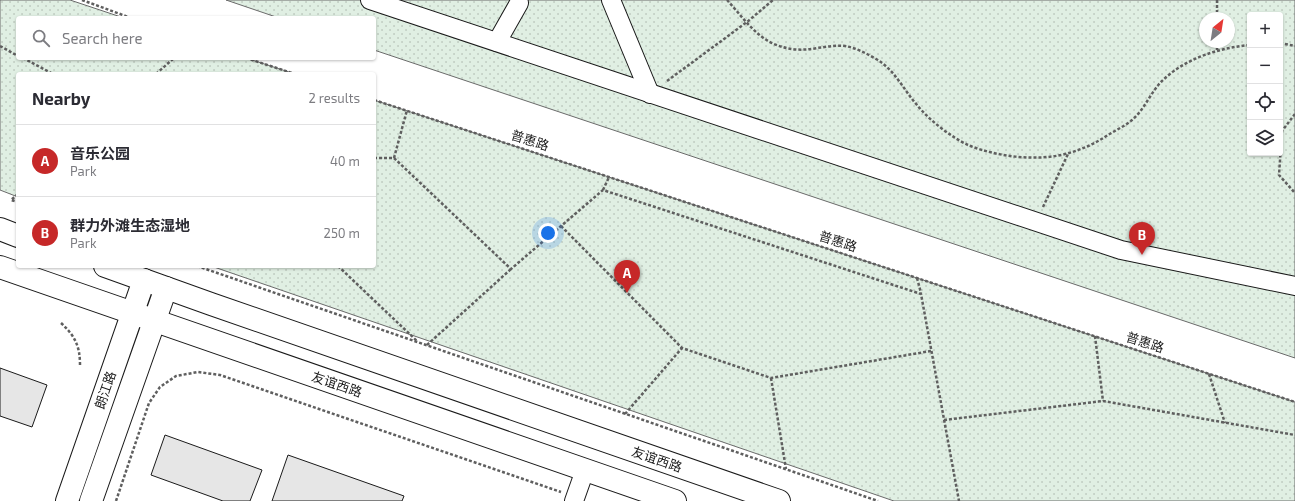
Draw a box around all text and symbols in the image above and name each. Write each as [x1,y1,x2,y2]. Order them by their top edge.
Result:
north arrow [1199,12,1235,48]
map controls [1247,12,1283,156]
button: + [1247,12,1283,48]
search box [16,16,376,60]
icon: search [30,27,52,49]
text: Search here [62,29,143,47]
button: − [1247,48,1283,84]
button: locate [1247,84,1283,120]
text: Nearby [32,88,90,108]
text: 2 results [308,90,360,106]
button: layers [1247,120,1283,156]
street label: 普惠路 [509,126,551,154]
text: 音乐公园 [70,144,130,162]
text: A [41,153,49,169]
text: 40 m [330,153,360,169]
text: Park [70,163,97,179]
text: 群力外滩生态湿地 [70,216,190,234]
pin: B [1129,222,1155,255]
your location [538,223,558,243]
text: B [41,225,49,241]
text: 250 m [324,225,360,241]
street label: 普惠路 [817,227,859,255]
text: Park [70,235,97,251]
pin: A [614,260,640,293]
street label: 普惠路 [1124,328,1166,356]
street label: 友谊西路 [310,368,364,400]
street label: 朗江路 [91,369,119,411]
street label: 友谊西路 [630,443,684,475]

